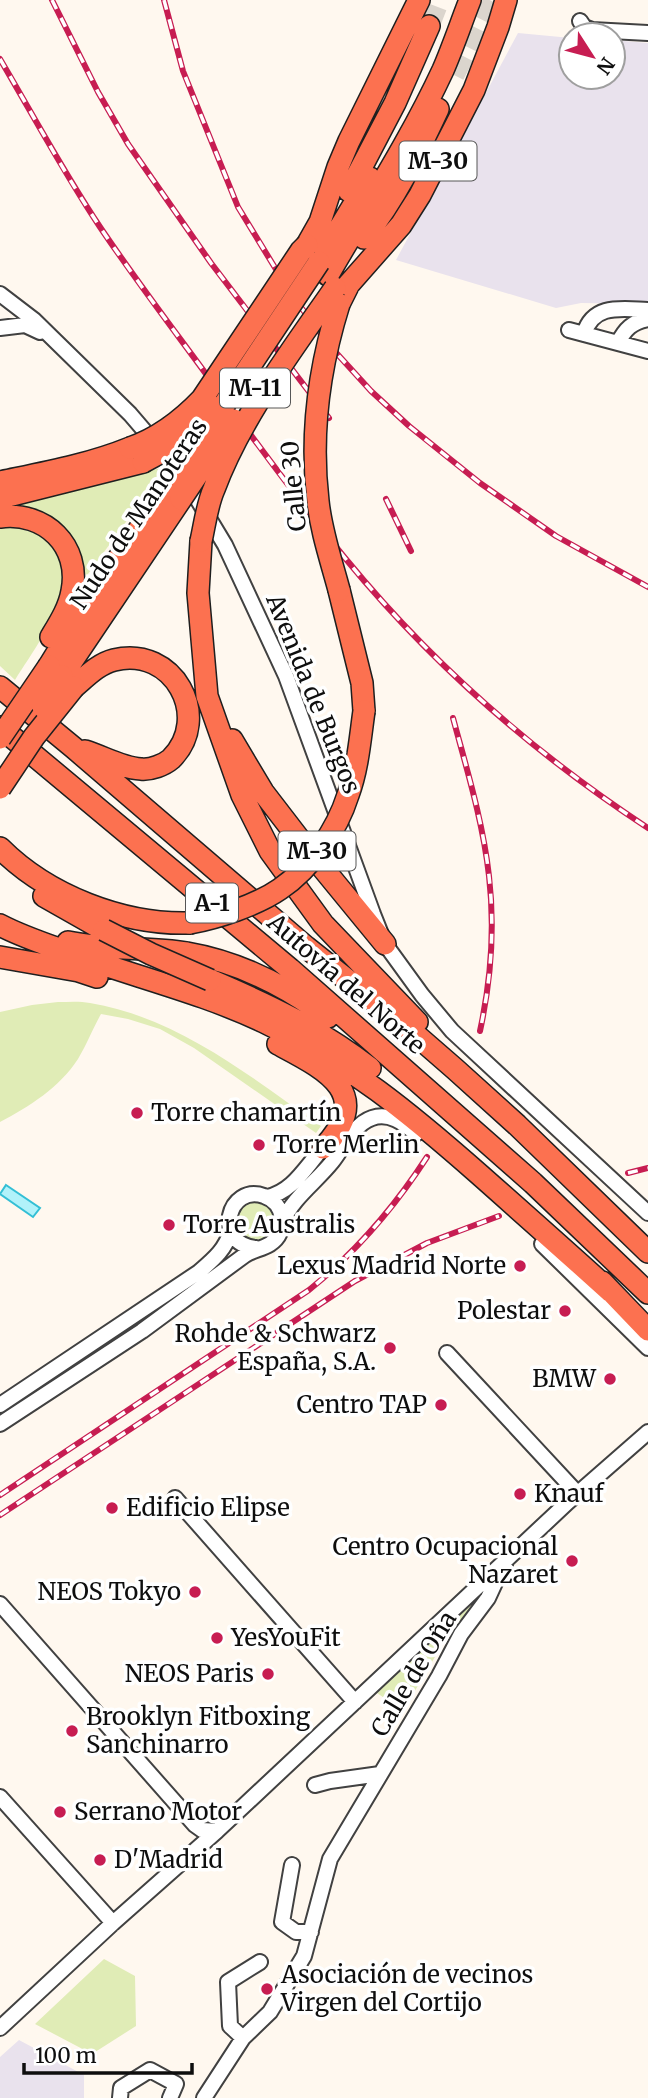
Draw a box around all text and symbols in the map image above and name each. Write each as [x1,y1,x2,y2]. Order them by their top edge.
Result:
north arrow [557,21,627,91]
text: N [592,53,620,79]
road number: M-30 [400,142,476,180]
road number: M-11 [220,368,290,408]
street label: Nudo de Manoteras [63,412,214,615]
street label: Calle 30 [274,439,313,533]
street label: Avenida de Burgos [259,589,368,798]
road number: M-30 [278,832,356,870]
road number: A-1 [186,884,238,922]
street label: Autovía del Norte [260,906,432,1061]
place label: Torre chamartín [151,1097,341,1128]
marker: Torre chamartín [129,1105,145,1121]
place label: Torre Merlin [273,1129,420,1160]
marker: Torre Merlin [251,1137,267,1153]
place label: Torre Australis [183,1209,355,1240]
marker: Torre Australis [161,1217,177,1233]
place label: Lexus Madrid Norte [277,1250,506,1281]
marker: Lexus Madrid Norte [512,1258,528,1274]
place label: Polestar [457,1295,551,1326]
marker: Polestar [557,1303,573,1319]
place label: Rohde & Schwarz España, S.A. [175,1318,376,1377]
marker: Rohde & Schwarz España, S.A. [382,1340,398,1356]
place label: BMW [532,1363,597,1394]
marker: BMW [602,1371,618,1387]
place label: Centro TAP [297,1389,427,1420]
marker: Centro TAP [433,1397,449,1413]
place label: Knauf [534,1478,604,1509]
marker: Knauf [512,1486,528,1502]
place label: Edificio Elipse [126,1492,290,1523]
marker: Edificio Elipse [104,1500,120,1516]
place label: Centro Ocupacional Nazaret [332,1531,559,1590]
marker: Centro Ocupacional Nazaret [564,1553,580,1569]
place label: NEOS Tokyo [38,1576,181,1607]
marker: NEOS Tokyo [187,1584,203,1600]
street label: Calle de Oña [364,1605,463,1742]
place label: YesYouFit [230,1622,341,1653]
marker: YesYouFit [209,1630,225,1646]
place label: NEOS Paris [125,1658,254,1689]
marker: NEOS Paris [260,1666,276,1682]
place label: Brooklyn Fitboxing Sanchinarro [86,1701,311,1760]
marker: Brooklyn Fitboxing Sanchinarro [64,1723,80,1739]
place label: Serrano Motor [74,1796,242,1827]
marker: Serrano Motor [52,1804,68,1820]
place label: D'Madrid [114,1844,223,1875]
marker: D'Madrid [92,1852,108,1868]
place label: Asociación de vecinos Virgen del Cortijo [280,1959,533,2018]
marker: Asociación de vecinos Virgen del Cortijo [259,1981,275,1997]
scale bar [24,2032,192,2076]
text: 100 m [35,2042,97,2069]

